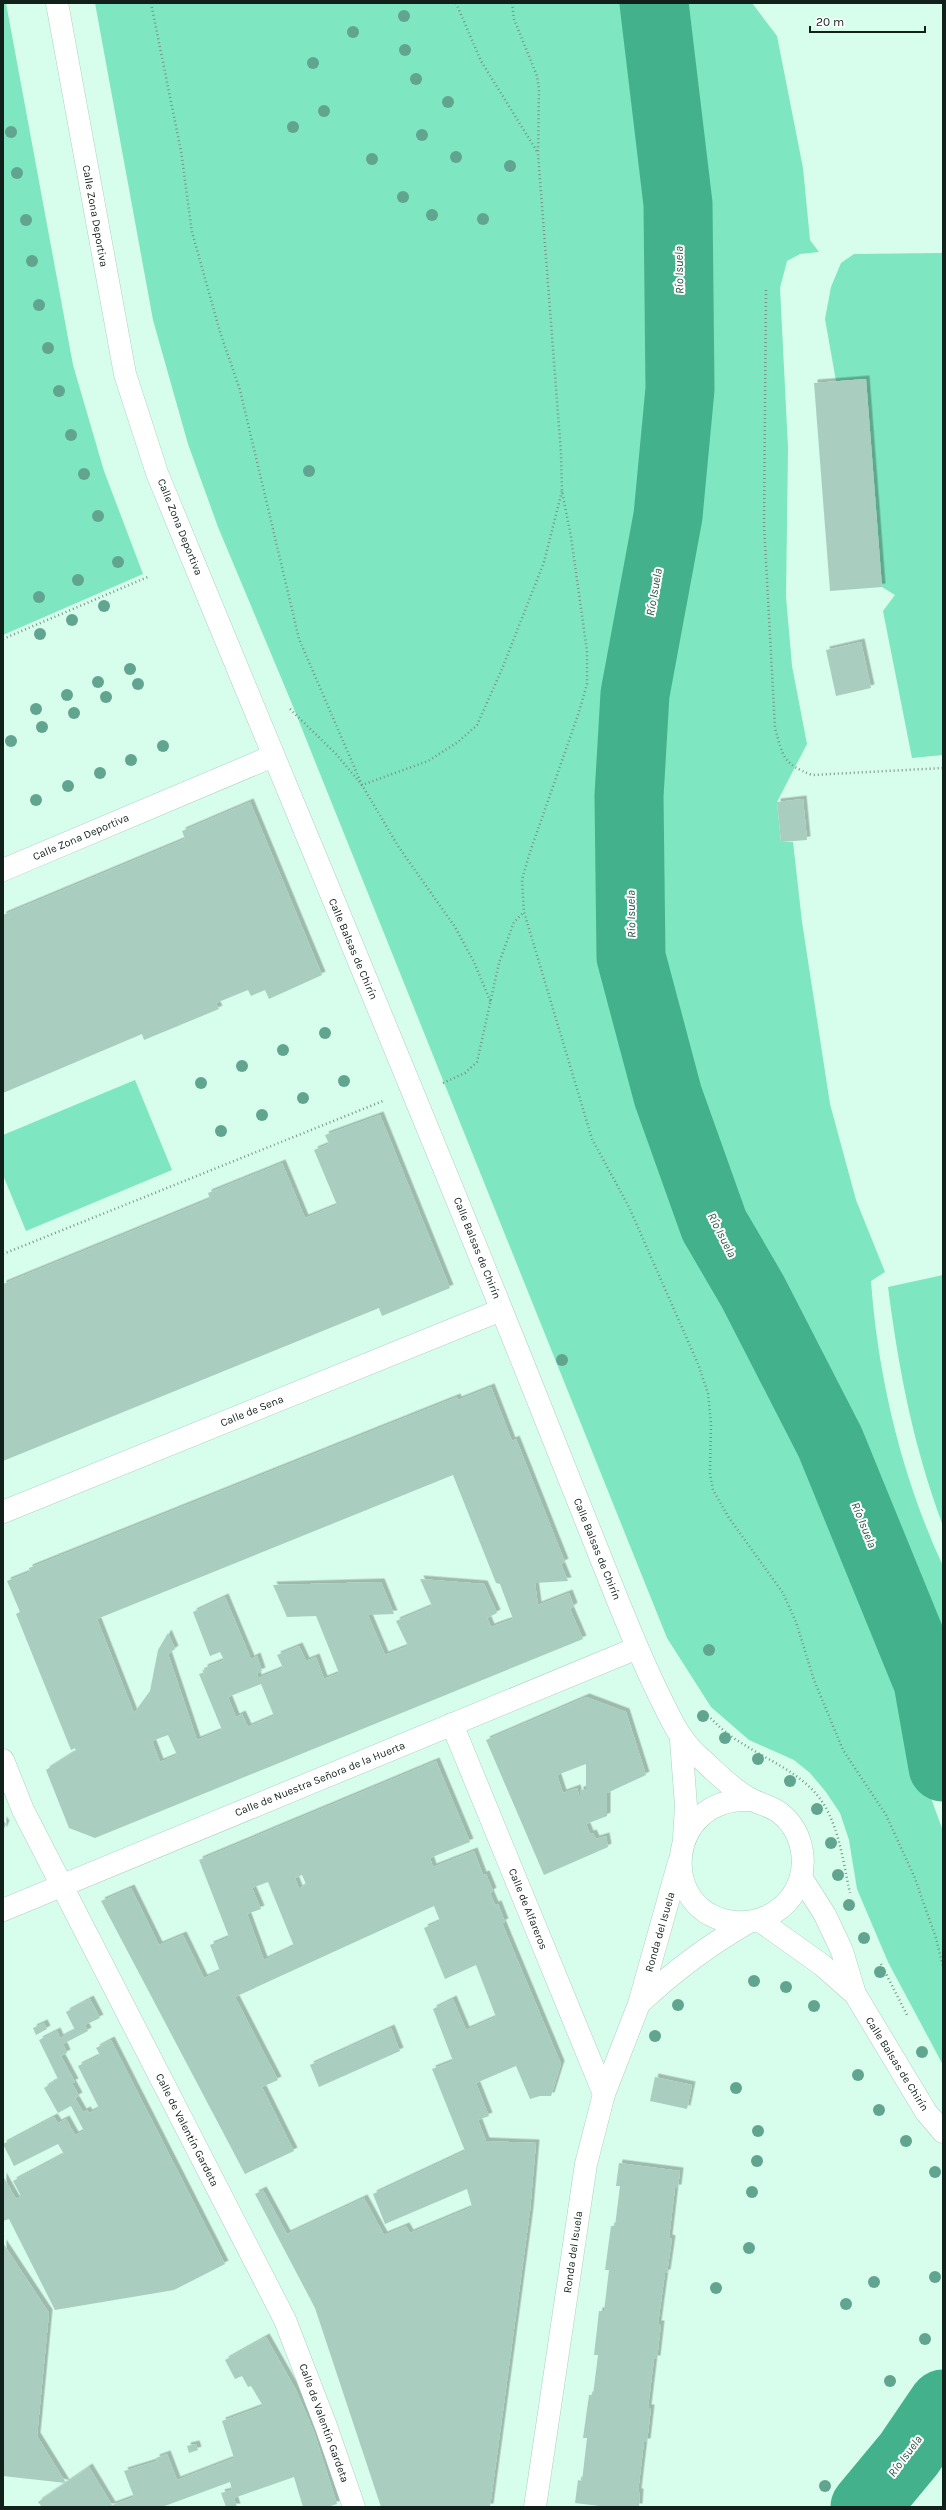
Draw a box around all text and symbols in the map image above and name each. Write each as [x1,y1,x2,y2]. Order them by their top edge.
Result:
scale bar [810,8,925,34]
text: 20 m [816,15,844,29]
street label: Calle Zona Deportiva [80,164,110,268]
water label: Río Isuela [672,246,686,294]
street label: Calle Zona Deportiva [155,477,205,577]
water label: Río Isuela [643,567,665,617]
street label: Calle Zona Deportiva [31,811,131,863]
water label: Río Isuela [624,890,638,938]
street label: Calle Balsas de Chirín [326,896,380,1002]
street label: Calle Balsas de Chirín [451,1195,503,1301]
water label: Río Isuela [705,1210,739,1260]
street label: Calle de Sena [219,1392,285,1430]
street label: Calle Balsas de Chirín [571,1496,623,1602]
water label: Río Isuela [848,1500,880,1550]
street label: Calle de Nuestra Señora de la Huerta [233,1739,407,1819]
street label: Calle de Alfareros [506,1866,550,1952]
street label: Ronda del Isuela [642,1890,678,1974]
street label: Calle Balsas de Chirín [863,2014,931,2114]
street label: Calle de Valentín Gardeta [153,2071,221,2189]
street label: Ronda del Isuela [561,2210,585,2294]
street label: Calle de Valentín Gardeta [296,2362,352,2484]
water label: Río Isuela [885,2433,925,2479]

